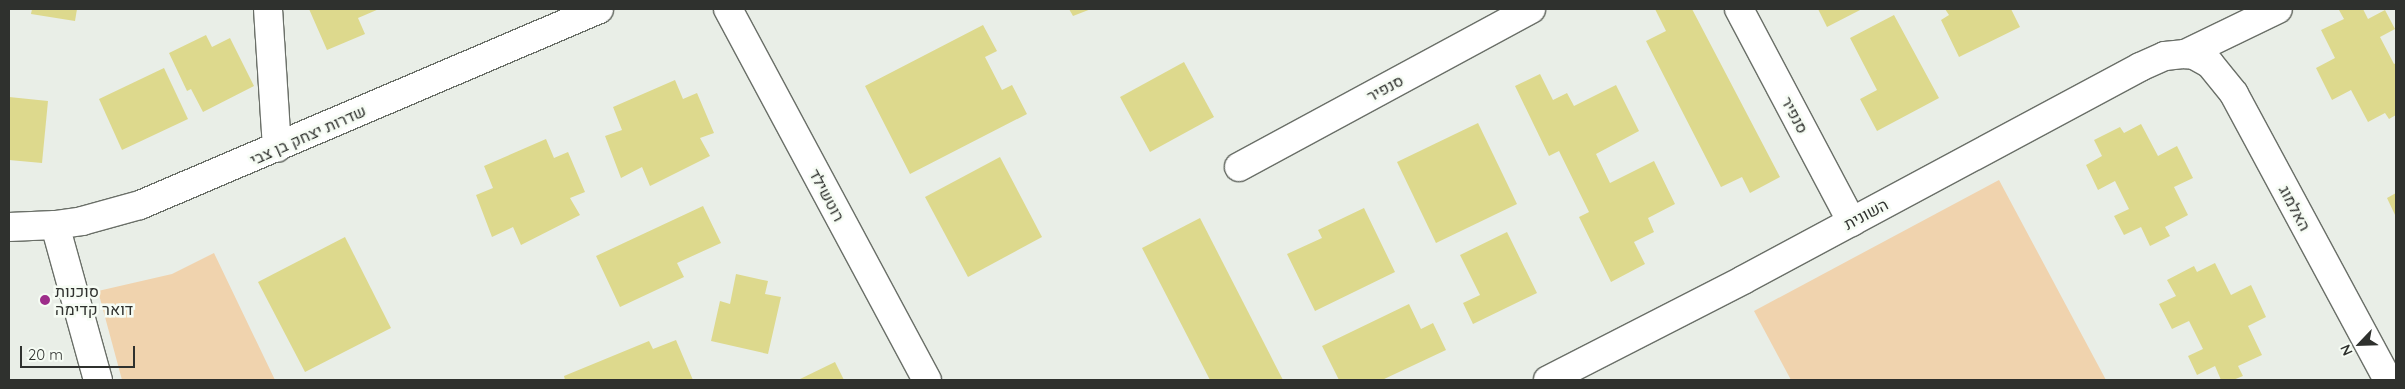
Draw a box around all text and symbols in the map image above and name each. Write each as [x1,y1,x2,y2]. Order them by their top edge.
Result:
street label: סנפיר [1363,70,1407,106]
street label: סנפיר [1777,93,1813,137]
street label: שדרות יצחק בן צבי [247,101,369,169]
street label: רוטשילד [805,166,849,224]
street label: האלמוג [2275,182,2315,234]
street label: השונית [1841,194,1891,234]
place label: סוכנות דואר קדימה [55,281,133,319]
marker: סוכנות דואר קדימה [39,294,51,306]
north arrow [2335,319,2385,369]
scale bar [22,336,138,368]
text: N [2336,342,2357,358]
text: 20 m [28,345,63,364]

